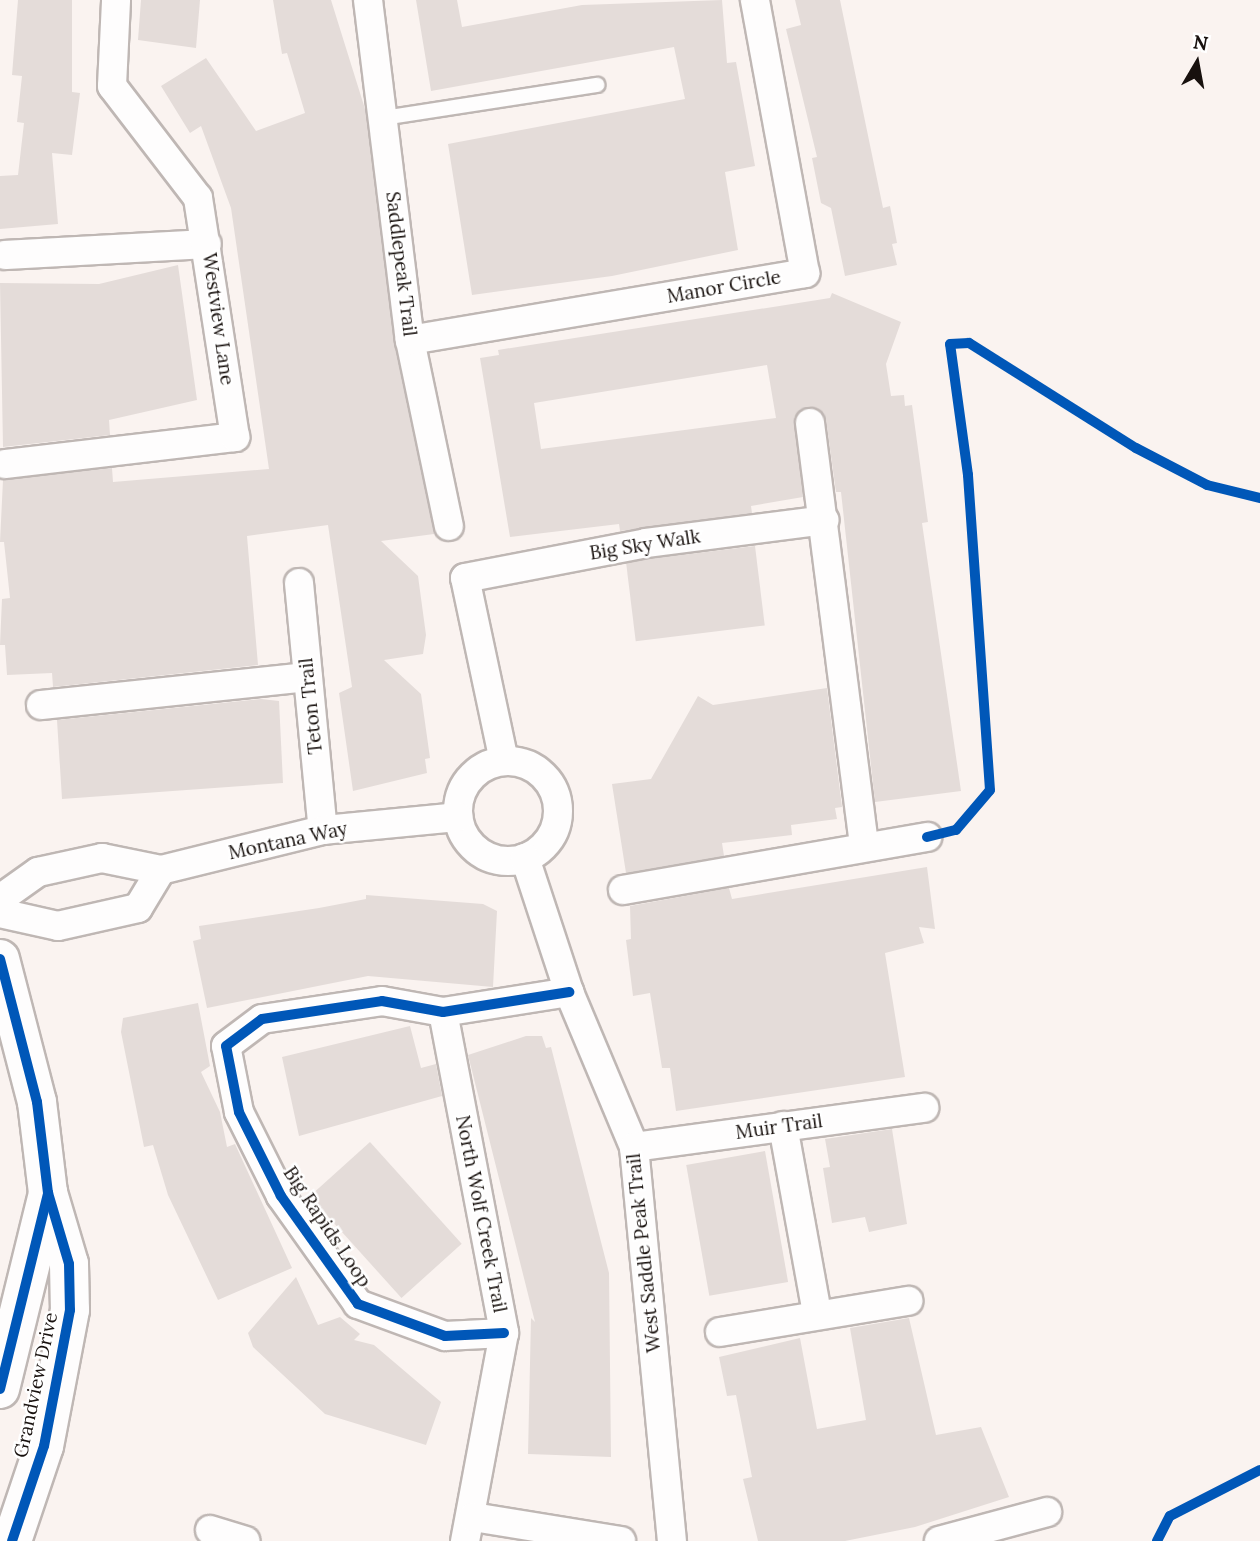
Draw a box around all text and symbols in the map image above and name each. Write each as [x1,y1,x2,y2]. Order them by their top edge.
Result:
north arrow [1162,28,1232,98]
text: N [1191,29,1210,55]
street label: Saddlepeak Trail [381,190,421,338]
street label: Westview Lane [197,251,239,387]
street label: Manor Circle [665,266,783,308]
street label: Big Sky Walk [588,525,702,565]
street label: Teton Trail [295,657,327,755]
street label: Montana Way [226,817,350,865]
street label: Muir Trail [734,1110,824,1144]
street label: North Wolf Creek Trail [451,1113,511,1315]
street label: West Saddle Peak Trail [622,1152,666,1354]
street label: Big Rapids Loop [278,1162,376,1292]
street label: Grandview Drive [9,1310,63,1460]

